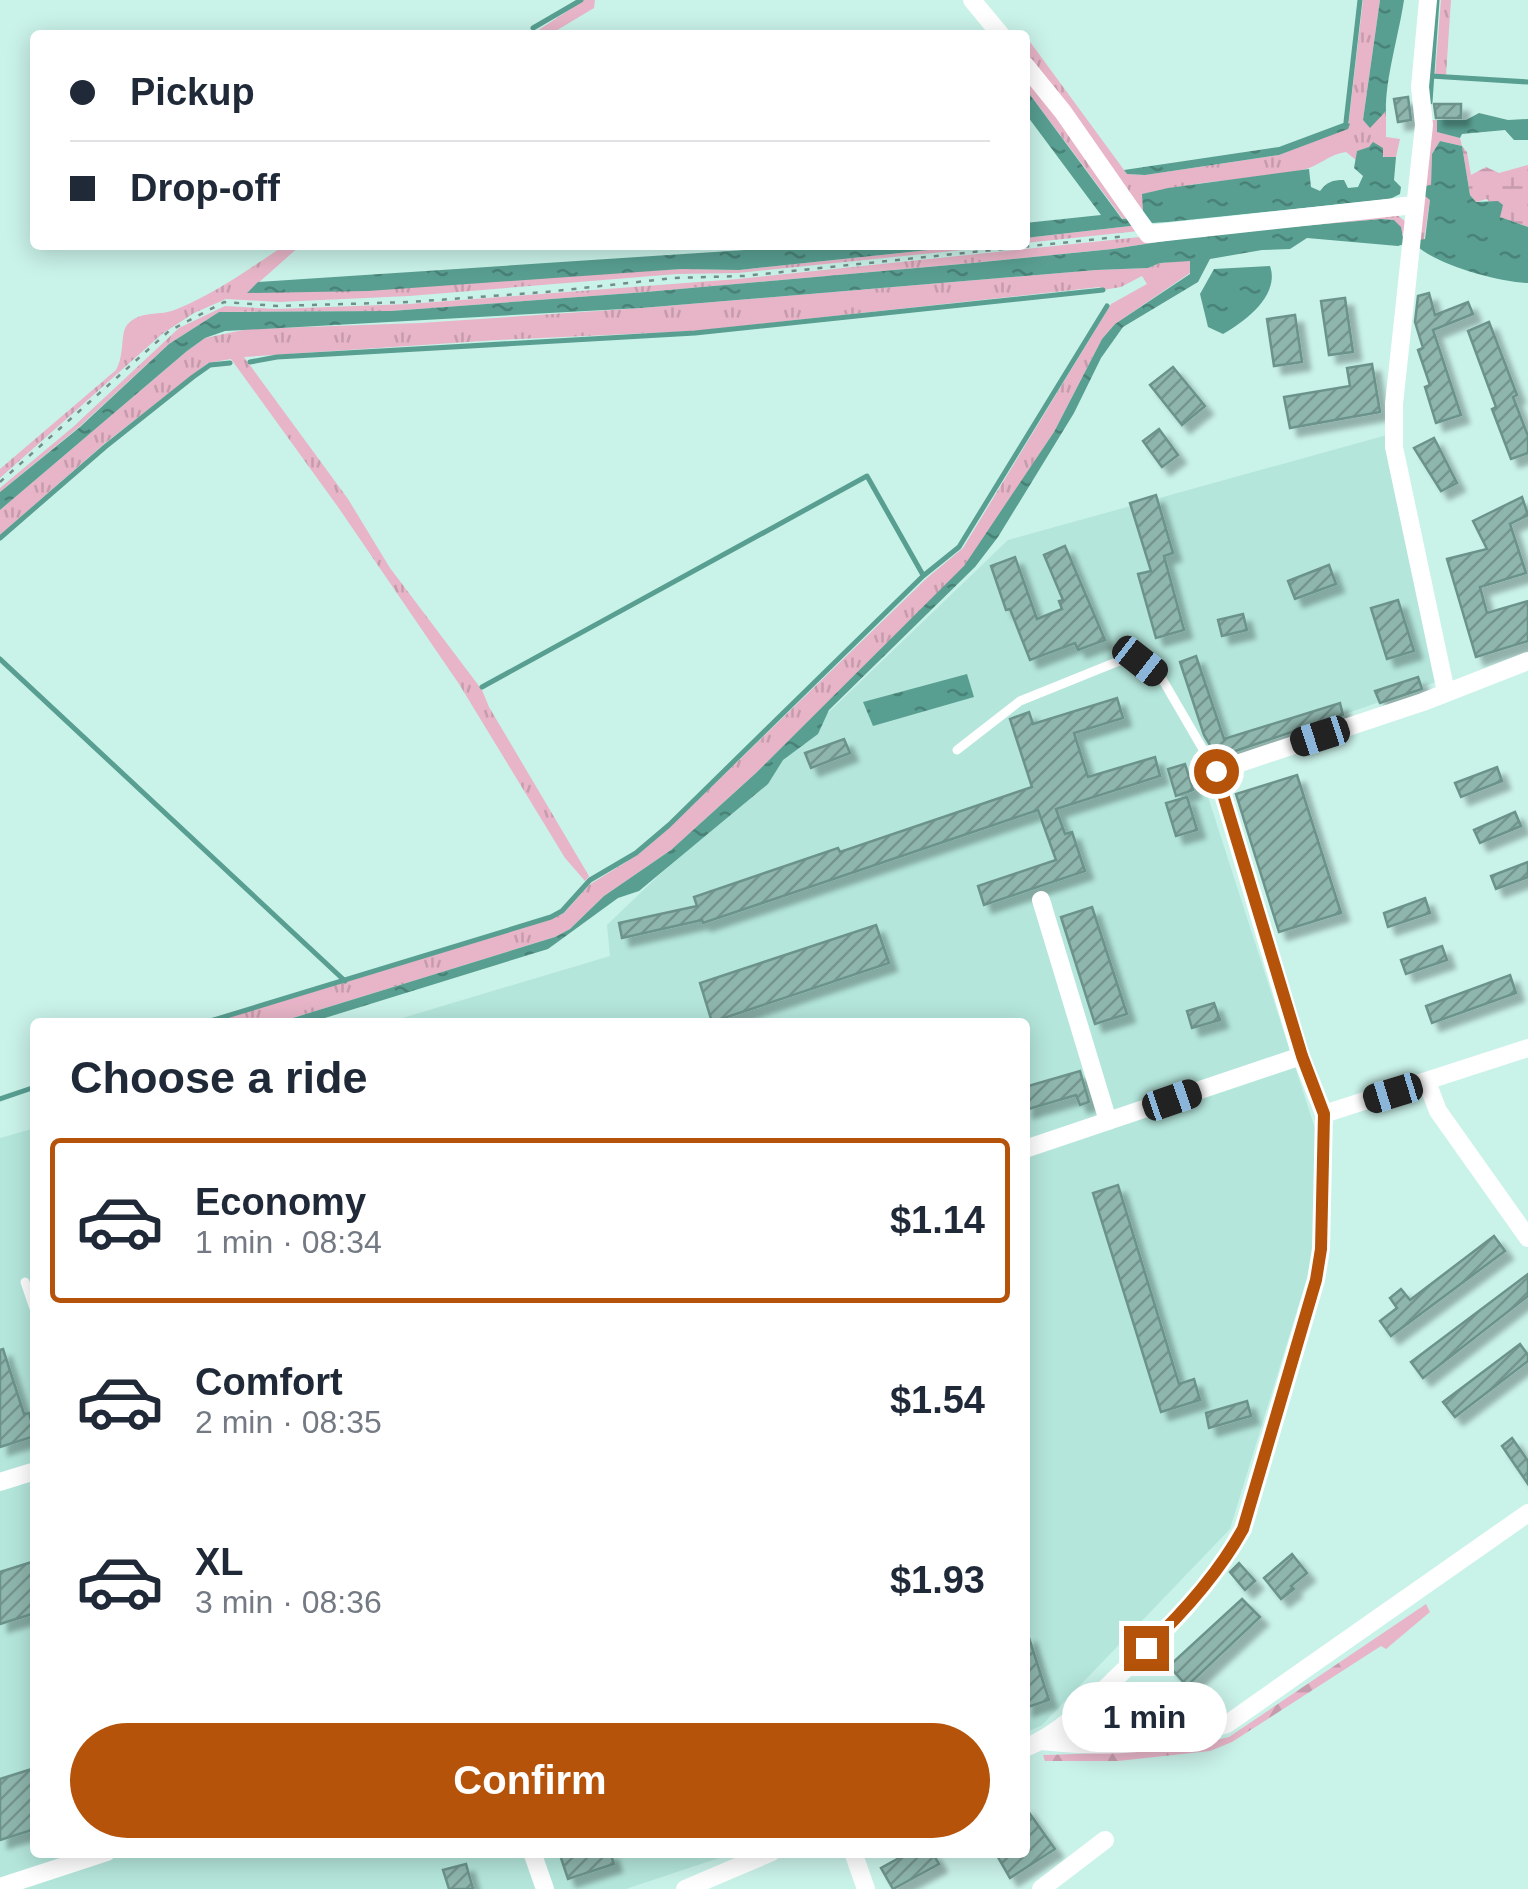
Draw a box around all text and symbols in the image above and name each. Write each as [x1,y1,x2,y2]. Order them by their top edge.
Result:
text: Pickup [130,71,255,113]
text: Drop-off [130,167,280,209]
car [1107,631,1173,691]
car [1287,712,1353,760]
route start [1194,749,1239,794]
text: Choose a ride [70,1052,368,1103]
car [1360,1070,1426,1116]
car [1139,1076,1205,1124]
icon: car [75,1176,165,1266]
text: Economy [195,1181,366,1223]
text: $1.14 [890,1199,985,1241]
text: 1 min · 08:34 [195,1224,382,1260]
icon: car [75,1356,165,1446]
text: Comfort [195,1361,343,1403]
text: $1.54 [890,1379,985,1421]
text: 2 min · 08:35 [195,1404,382,1440]
icon: car [75,1536,165,1626]
text: XL [195,1541,244,1583]
text: $1.93 [890,1559,985,1601]
text: 3 min · 08:36 [195,1584,382,1620]
route end [1124,1626,1169,1671]
callout: 1 min [1064,1683,1228,1753]
text: 1 min [1103,1699,1186,1735]
button: Confirm [70,1723,990,1838]

